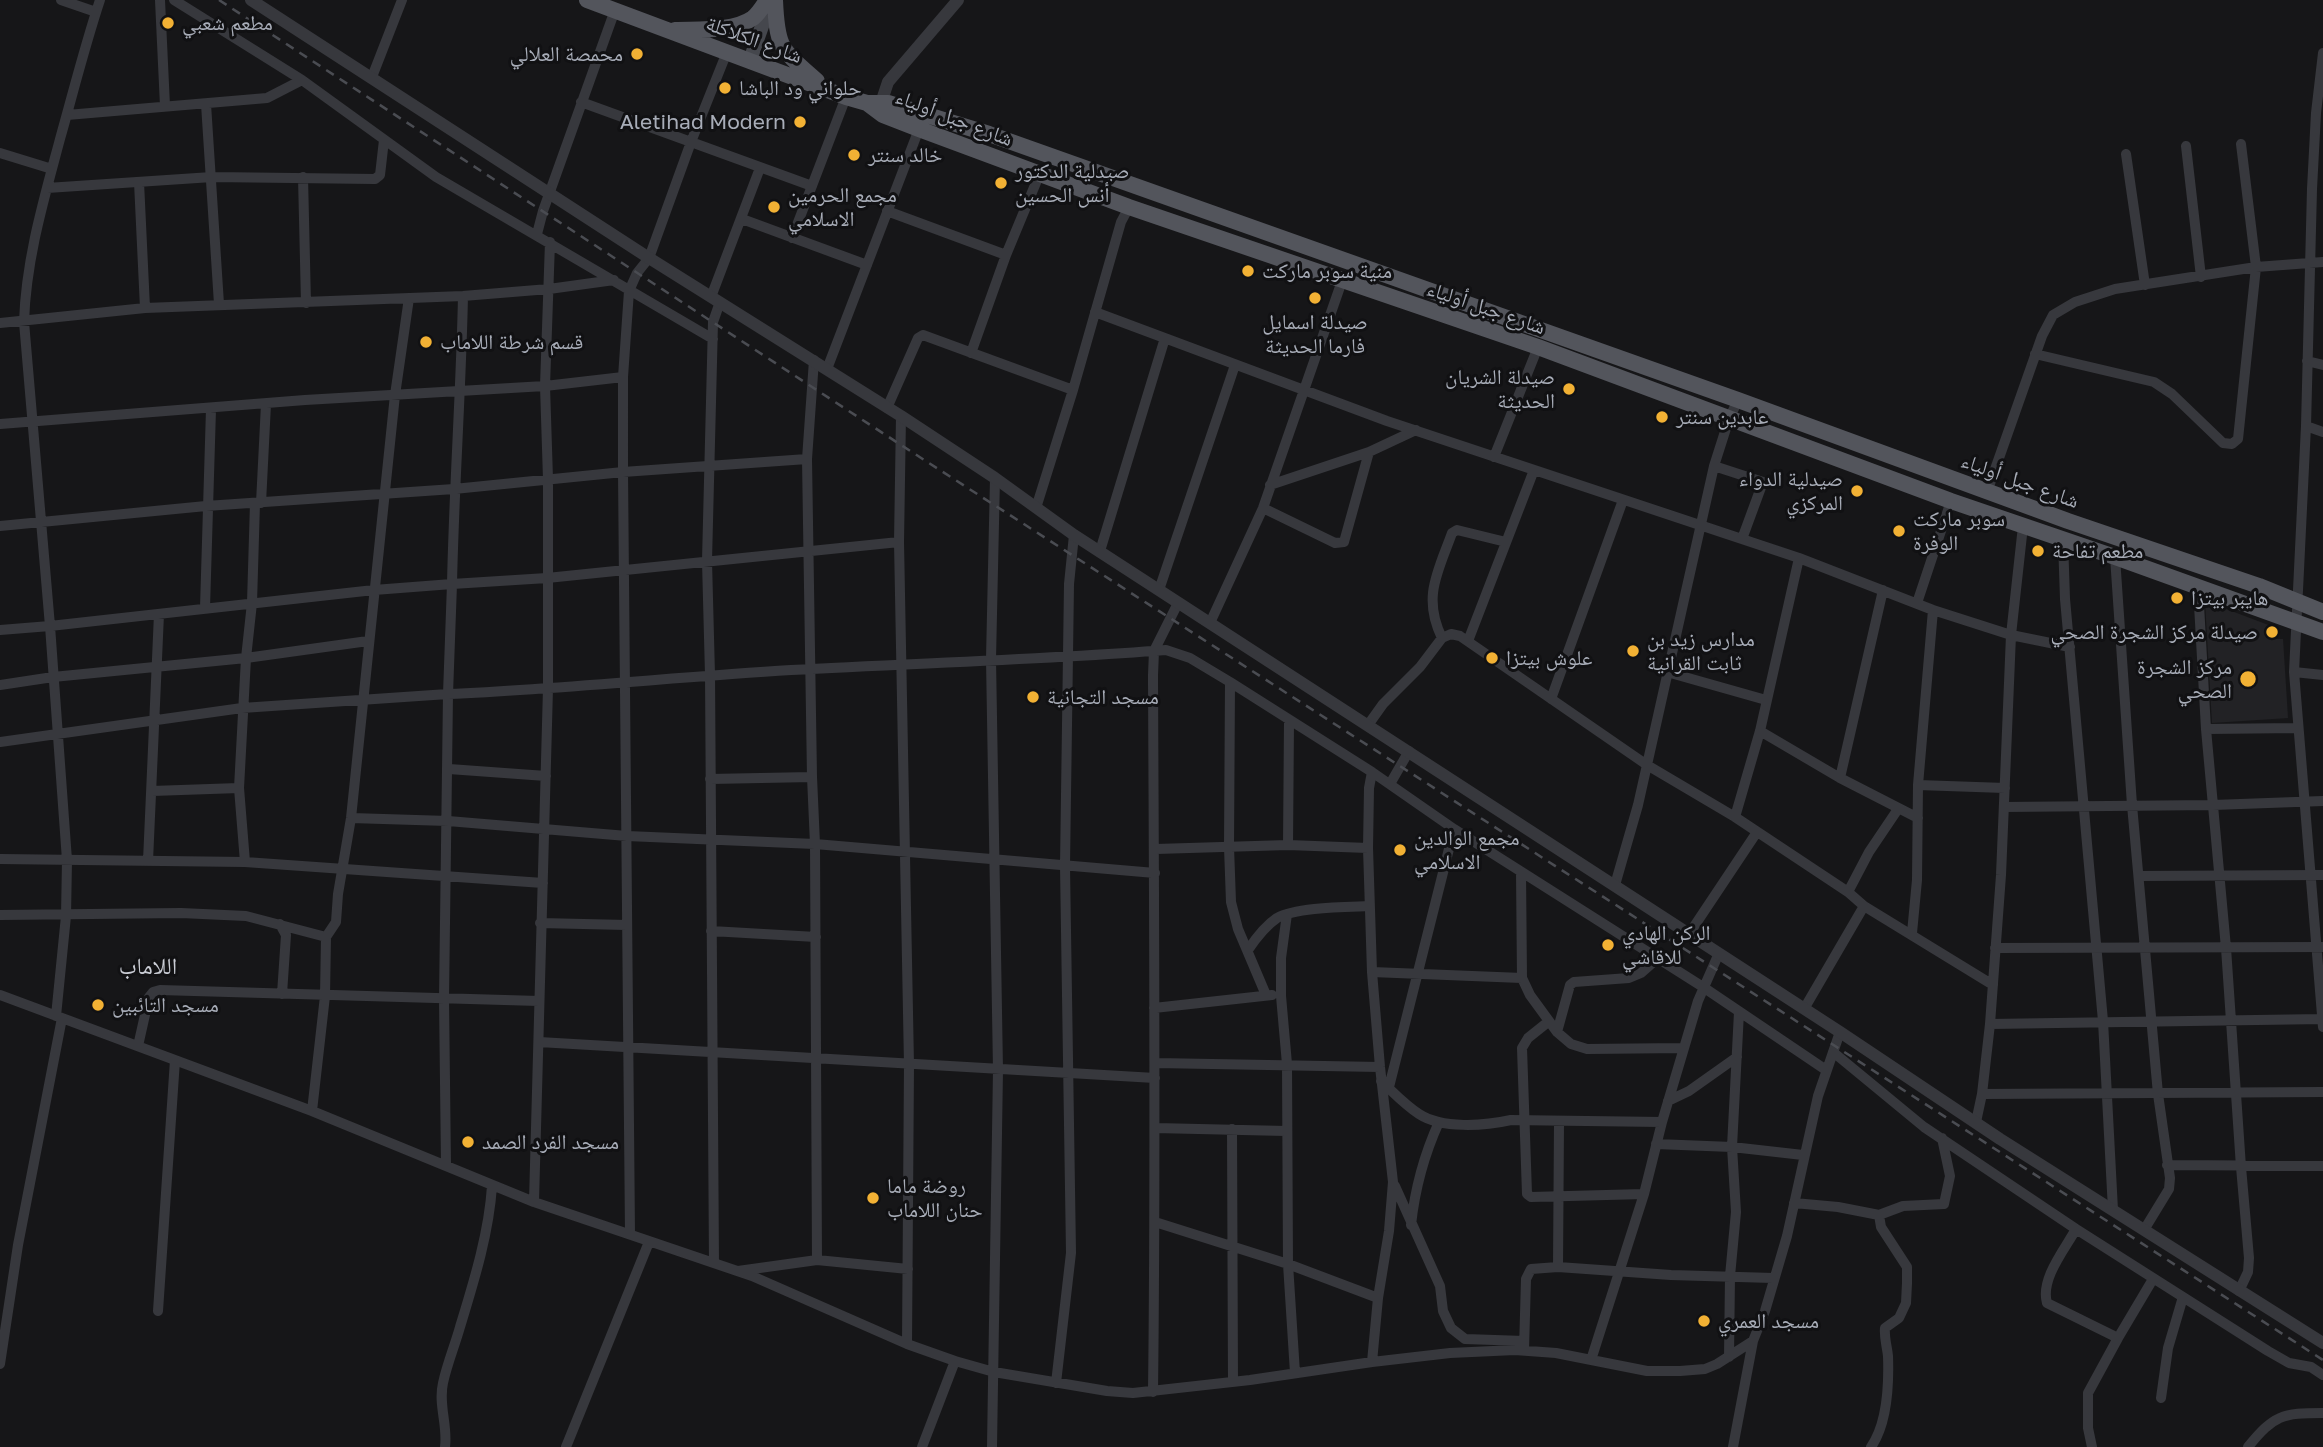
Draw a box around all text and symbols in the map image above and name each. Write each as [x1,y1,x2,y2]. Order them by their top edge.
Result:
place label: مطعم شعبي [182,10,273,36]
street label: شارع الكلاكلة [703,11,805,69]
marker: مطعم شعبي [160,15,176,31]
place label: محمصة العلالي [510,41,623,67]
marker: محمصة العلالي [629,46,645,62]
place label: حلواني ود الباشا [739,75,862,101]
marker: حلواني ود الباشا [717,80,733,96]
street label: شارع جبل أولياء [892,84,1016,152]
place label: Aletihad Modern [620,109,786,135]
marker: Aletihad Modern [792,114,808,130]
place label: خالد سنتر [868,142,942,168]
marker: خالد سنتر [846,147,862,163]
place label: صيدلية الدكتور أنس الحسين [1015,158,1129,208]
marker: صيدلية الدكتور أنس الحسين [993,175,1009,191]
place label: مجمع الحرمين الاسلامي [788,182,897,232]
marker: مجمع الحرمين الاسلامي [766,199,782,215]
place label: منية سوبر ماركت [1262,258,1392,284]
marker: منية سوبر ماركت [1240,263,1256,279]
street label: شارع جبل أولياء [1423,276,1549,340]
marker: صيدلة اسمايل فارما الحديثة [1307,290,1323,306]
place label: صيدلة اسمايل فارما الحديثة [1262,309,1368,359]
place label: قسم شرطة اللاماب [440,329,583,355]
marker: قسم شرطة اللاماب [418,334,434,350]
place label: صيدلة الشريان الحديثة [1445,364,1555,414]
marker: صيدلة الشريان الحديثة [1561,381,1577,397]
place label: عابدين سنتر [1676,404,1768,430]
marker: عابدين سنتر [1654,409,1670,425]
street label: شارع جبل أولياء [1958,448,2082,514]
place label: صيدلية الدواء المركزي [1739,466,1843,516]
marker: صيدلية الدواء المركزي [1849,483,1865,499]
place label: سوبر ماركت الوفرة [1913,506,2005,556]
marker: سوبر ماركت الوفرة [1891,523,1907,539]
place label: مطعم تفاحة [2052,538,2143,564]
marker: مطعم تفاحة [2030,543,2046,559]
place label: هايبر بيتزا [2191,585,2268,611]
marker: هايبر بيتزا [2169,590,2185,606]
place label: صيدلة مركز الشجرة الصحي [2050,619,2258,645]
marker: صيدلة مركز الشجرة الصحي [2264,624,2280,640]
place label: مدارس زيد بن ثابت القرانية [1647,626,1755,676]
marker: مدارس زيد بن ثابت القرانية [1625,643,1641,659]
place label: علوش بيتزا [1506,645,1592,671]
marker: علوش بيتزا [1484,650,1500,666]
place label: مركز الشجرة الصحي [2137,654,2232,704]
marker: مركز الشجرة الصحي [2238,669,2258,689]
place label: مسجد التجانية [1047,684,1159,710]
marker: مسجد التجانية [1025,689,1041,705]
place label: مجمع الوالدين الاسلامي [1414,825,1520,875]
marker: مجمع الوالدين الاسلامي [1392,842,1408,858]
place label: الركن الهادي للاقاشي [1622,920,1711,970]
marker: الركن الهادي للاقاشي [1600,937,1616,953]
district label: اللاماب [119,953,177,981]
place label: مسجد التائبين [112,992,219,1018]
marker: مسجد التائبين [90,997,106,1013]
place label: مسجد الفرد الصمد [482,1129,619,1155]
marker: مسجد الفرد الصمد [460,1134,476,1150]
place label: روضة ماما حنان اللاماب [887,1173,983,1223]
marker: روضة ماما حنان اللاماب [865,1190,881,1206]
place label: مسجد العمري [1718,1308,1819,1334]
marker: مسجد العمري [1696,1313,1712,1329]

